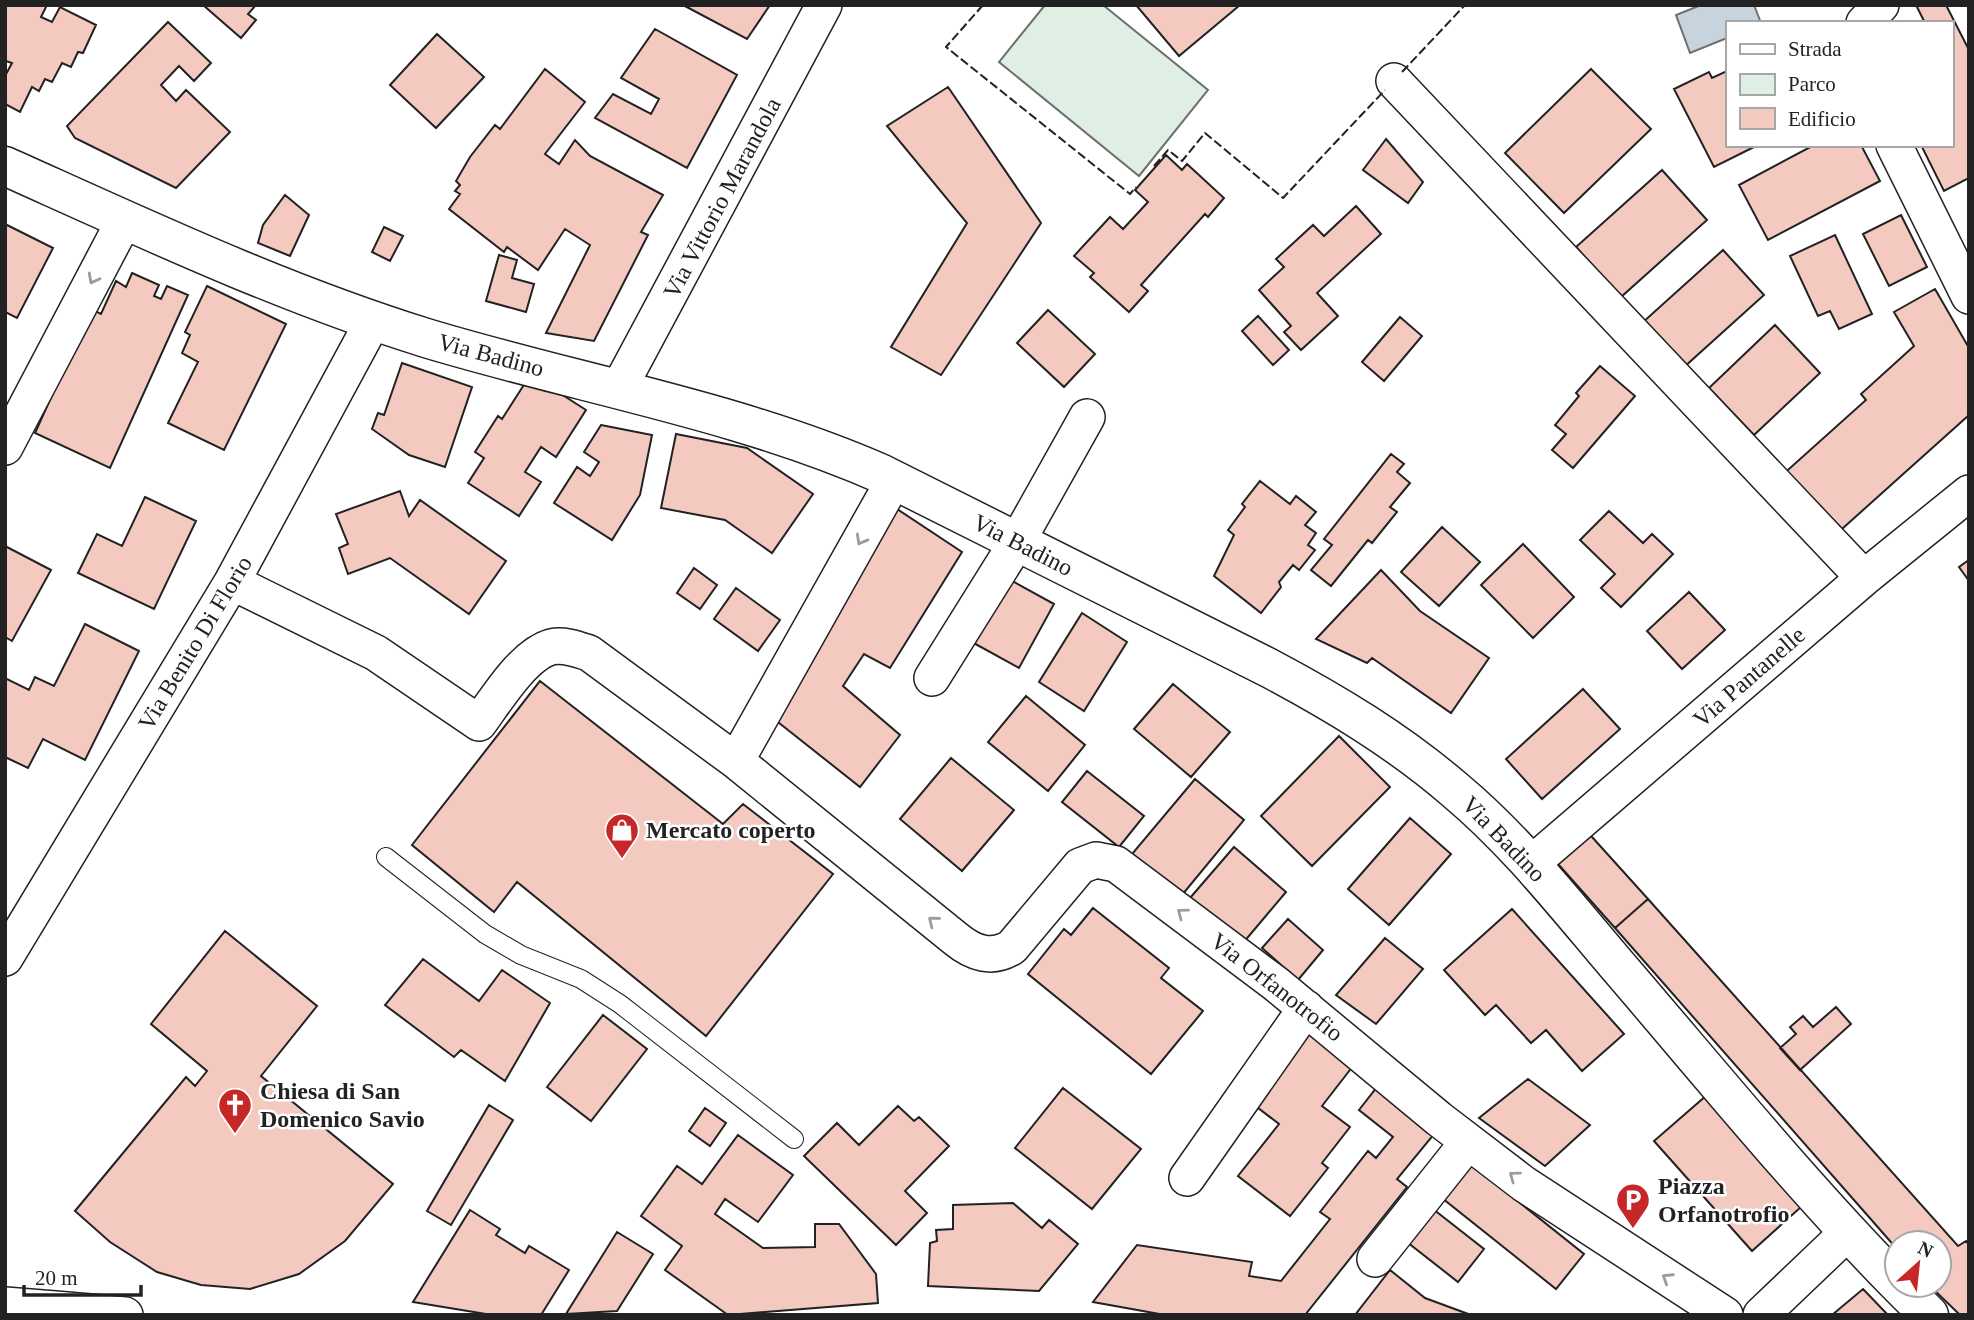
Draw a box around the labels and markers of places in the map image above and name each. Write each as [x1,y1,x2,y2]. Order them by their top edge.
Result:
shop icon: Mercato coperto [603,811,641,860]
place label: Mercato coperto [646,817,815,843]
place label: Chiesa di San Domenico Savio [260,1078,425,1132]
church icon: Chiesa di San Domenico Savio [216,1086,254,1135]
place label: Piazza Orfanotrofio [1658,1173,1790,1227]
parking icon: Piazza Orfanotrofio [1614,1181,1652,1230]

